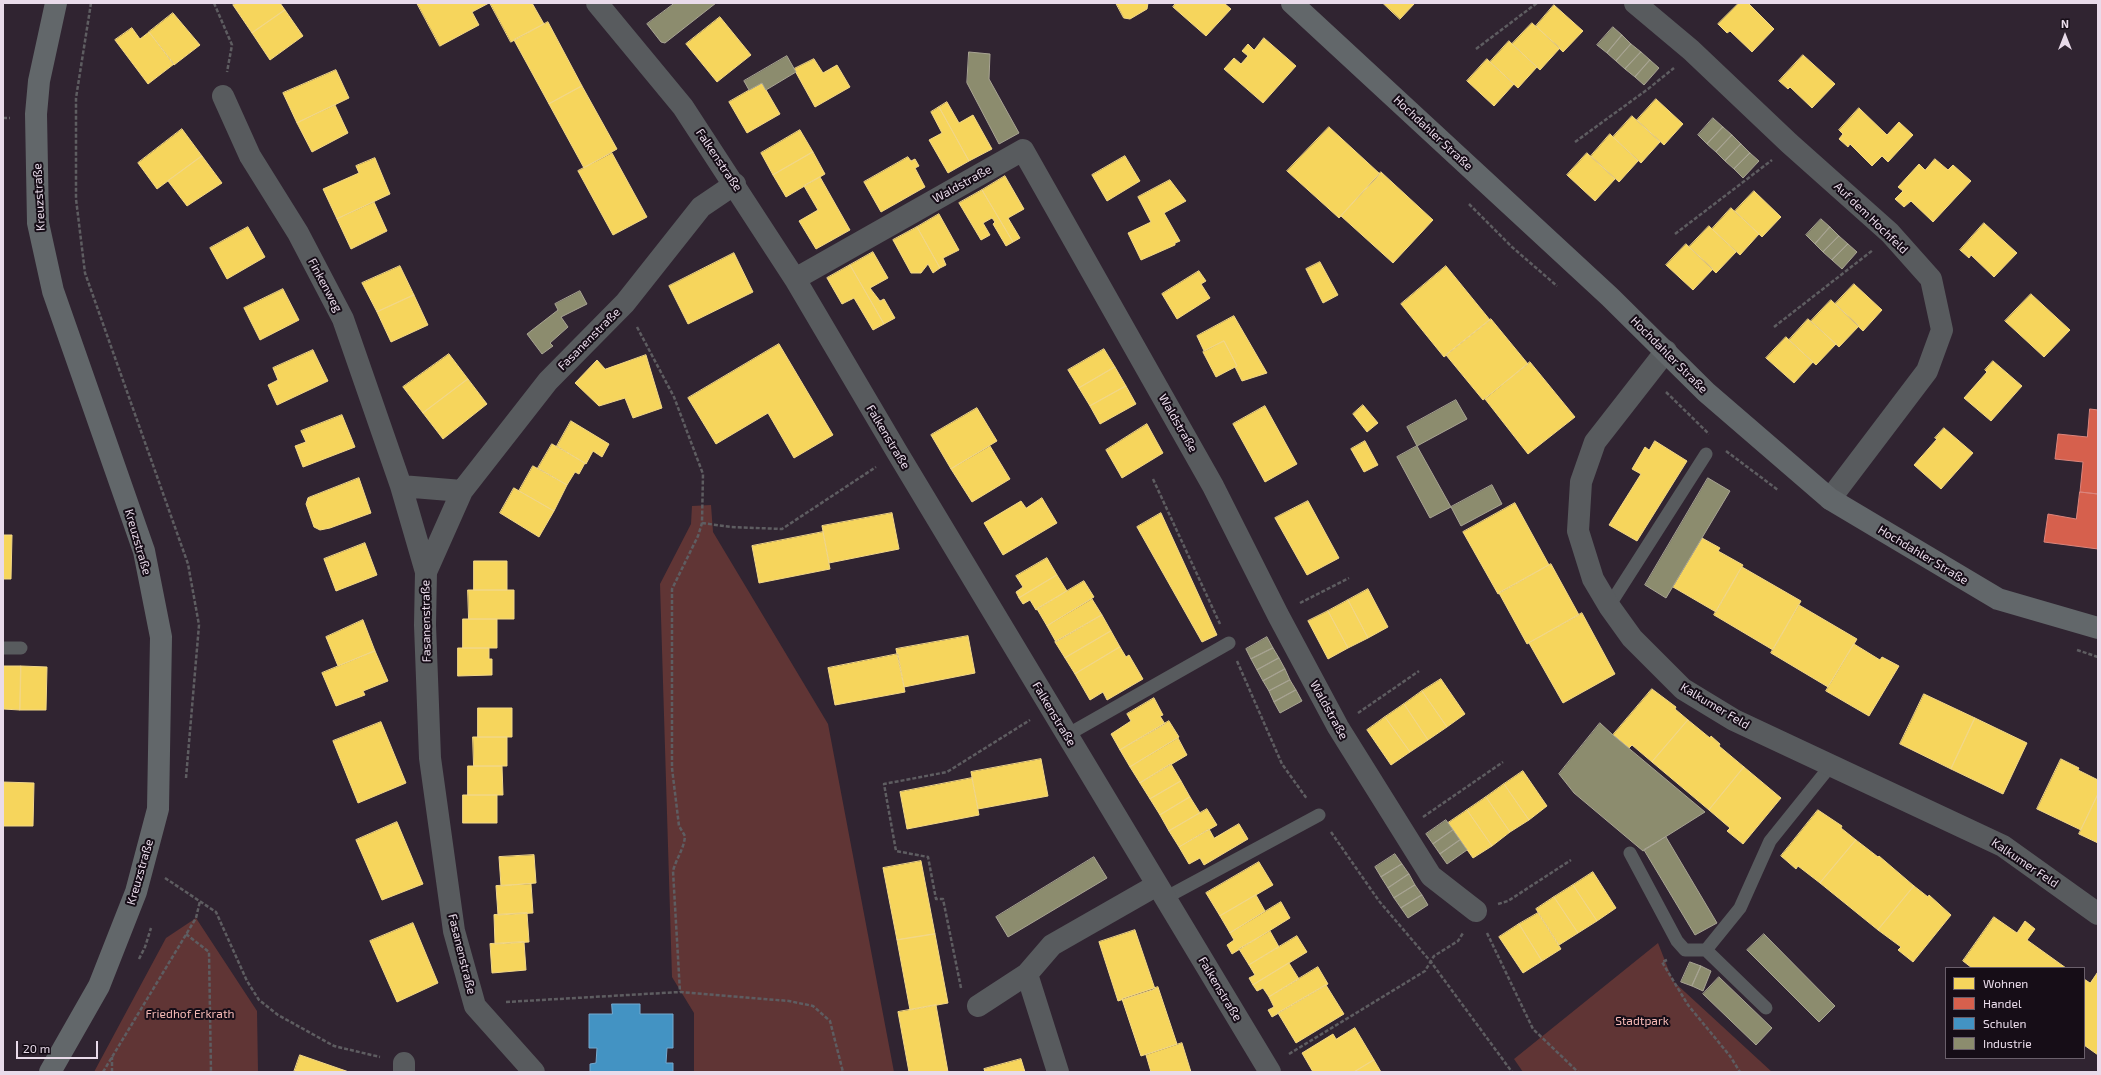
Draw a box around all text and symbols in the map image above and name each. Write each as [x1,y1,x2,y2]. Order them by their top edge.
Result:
north arrow [2045,16,2085,56]
text: N [2061,17,2069,30]
street label: Hochdahler Straße [1391,93,1475,173]
street label: Falkenstraße [693,126,745,194]
street label: Waldstraße [930,162,994,206]
street label: Kreuzstraße [30,163,48,231]
street label: Auf dem Hochfeld [1831,179,1911,257]
street label: Finkenweg [305,256,345,314]
street label: Fasanenstraße [555,305,623,373]
street label: Hochdahler Straße [1628,314,1710,396]
street label: Waldstraße [1156,391,1200,455]
street label: Falkenstraße [863,402,913,472]
street label: Kreuzstraße [122,507,154,577]
street label: Hochdahler Straße [1875,522,1971,588]
street label: Fasanenstraße [418,580,434,662]
street label: Waldstraße [1307,678,1351,742]
street label: Falkenstraße [1029,679,1079,749]
street label: Kalkumer Feld [1678,680,1752,732]
street label: Kalkumer Feld [1989,835,2061,891]
street label: Kreuzstraße [124,837,156,907]
street label: Fasanenstraße [445,912,479,996]
street label: Falkenstraße [1195,954,1245,1024]
legend [1945,967,2085,1059]
text: Wohnen [1983,976,2028,990]
text: Handel [1983,996,2021,1010]
park label: Friedhof Erkrath [146,1007,234,1021]
park label: Stadtpark [1615,1014,1669,1028]
text: Schulen [1983,1016,2026,1030]
scale bar [18,1033,100,1059]
text: Industrie [1983,1036,2032,1050]
text: 20 m [23,1041,50,1055]

